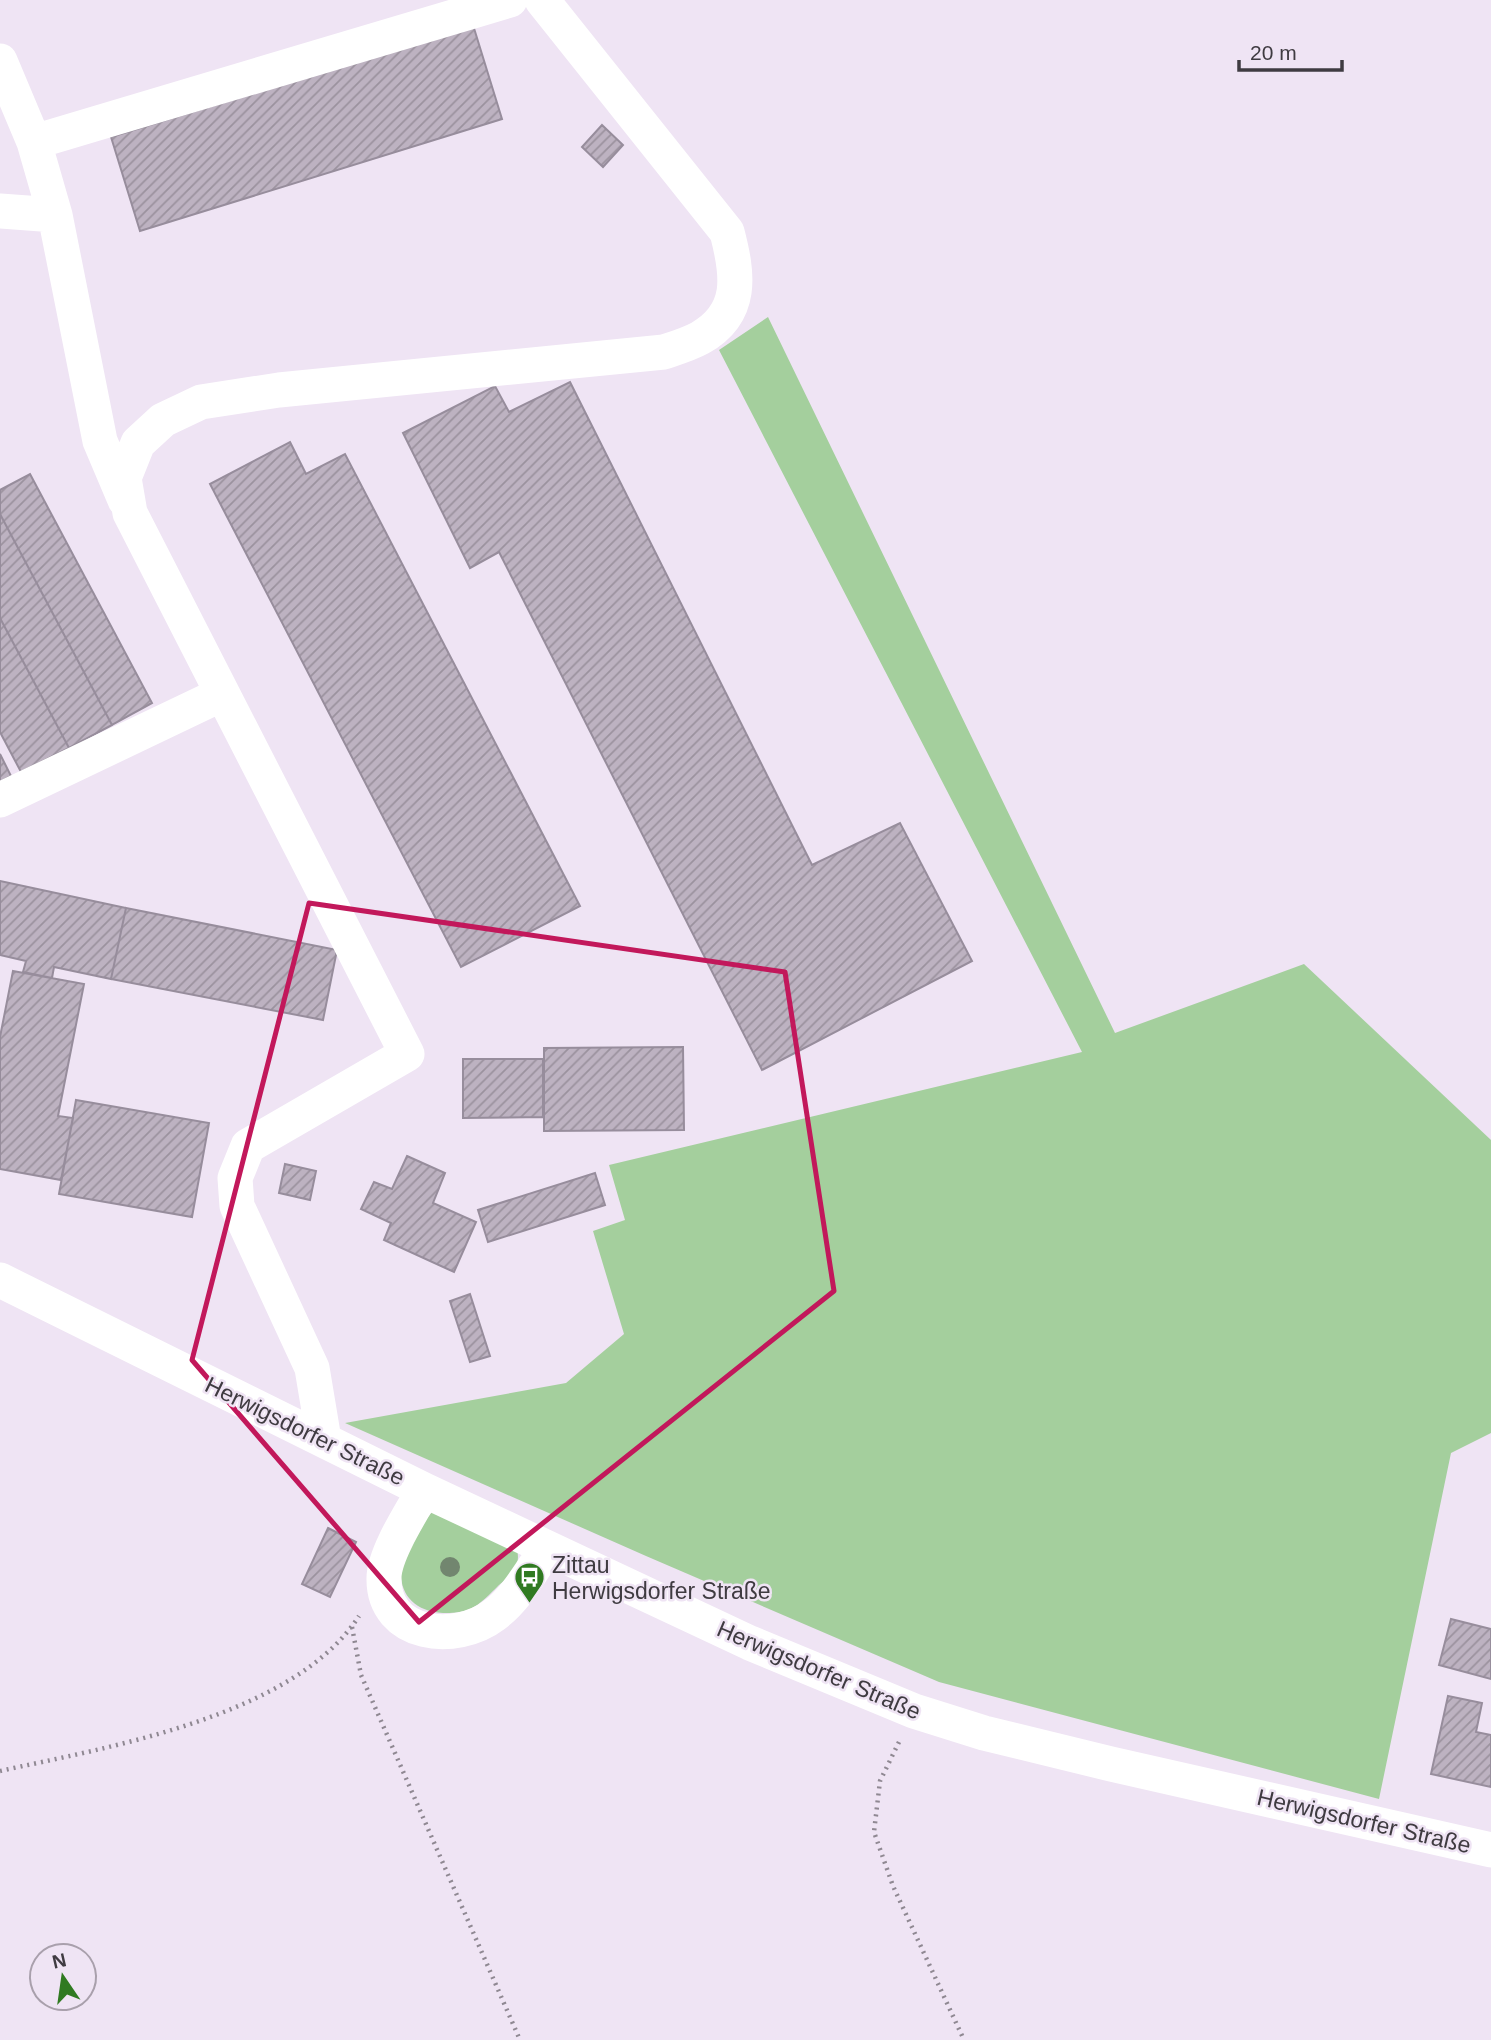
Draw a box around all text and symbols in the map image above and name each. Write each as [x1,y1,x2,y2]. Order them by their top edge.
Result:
scale bar [1239,28,1342,72]
text: 20 m [1250,41,1297,64]
street label: Herwigsdorfer Straße [201,1371,409,1491]
place label: Zittau Herwigsdorfer Straße [552,1552,771,1604]
bus stop icon: Zittau Herwigsdorfer Straße [512,1561,546,1605]
street label: Herwigsdorfer Straße [713,1615,925,1725]
street label: Herwigsdorfer Straße [1255,1784,1473,1858]
north arrow [28,1942,98,2012]
text: N [50,1949,68,1973]

